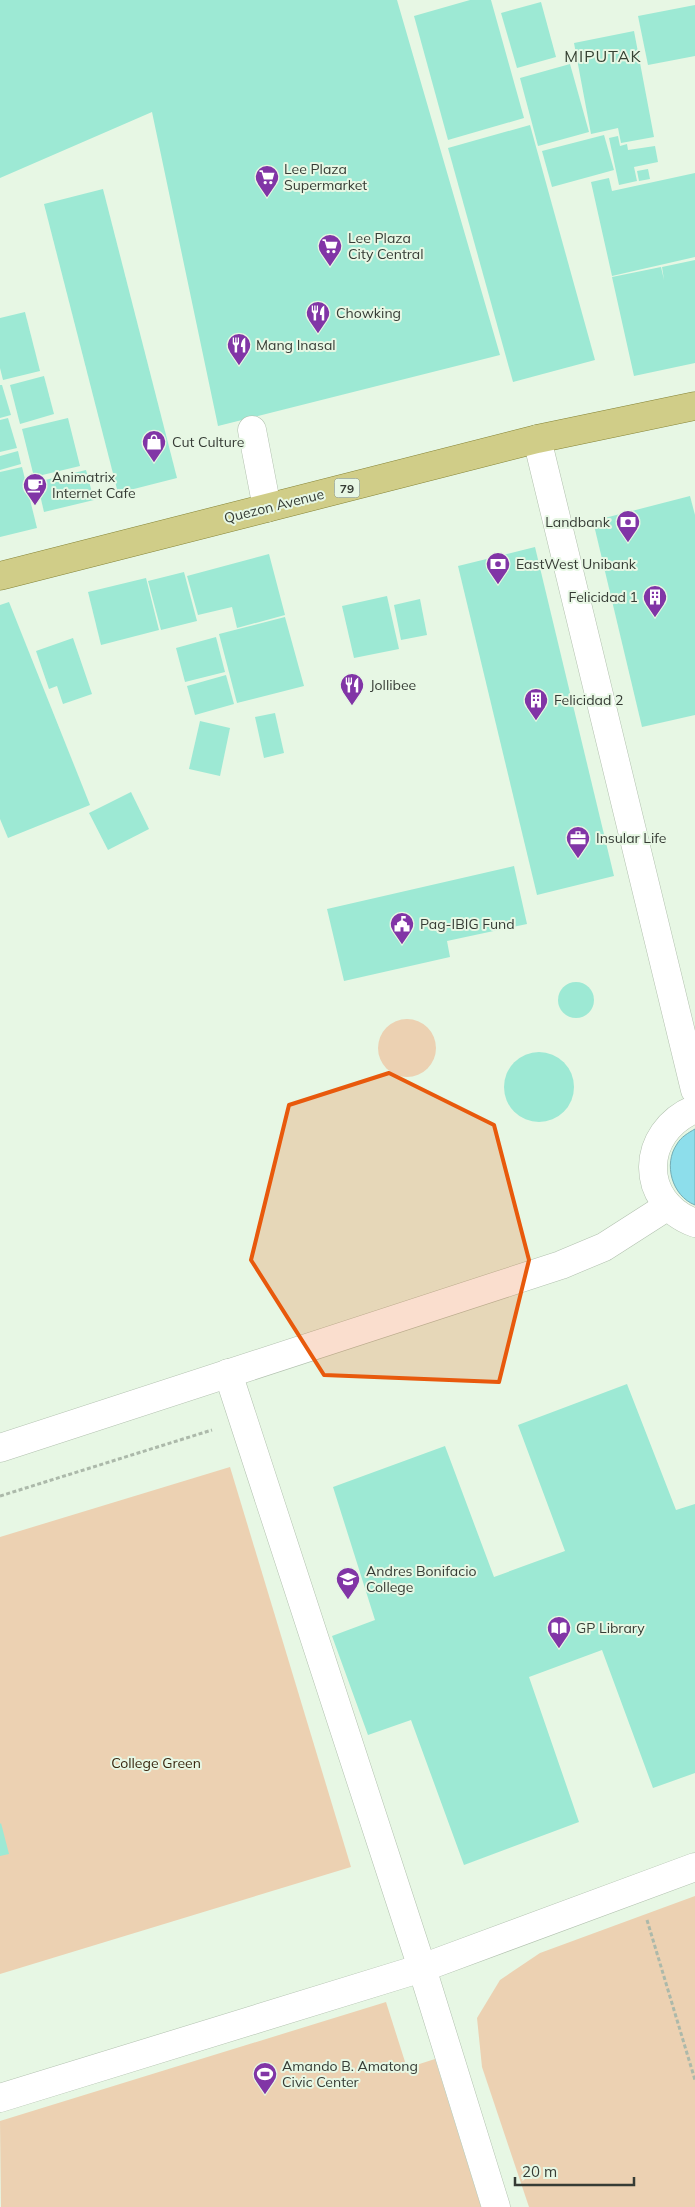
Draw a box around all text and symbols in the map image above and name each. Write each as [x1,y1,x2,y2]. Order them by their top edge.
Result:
district label: MIPUTAK [564,46,642,66]
place label: Lee Plaza Supermarket [284,160,367,194]
supermarket icon: Lee Plaza Supermarket [254,164,280,198]
place label: Lee Plaza City Central [348,229,424,263]
supermarket icon: Lee Plaza City Central [317,233,343,267]
restaurant icon: Chowking [305,300,331,334]
place label: Chowking [336,304,401,322]
restaurant icon: Mang Inasal [226,332,252,366]
place label: Mang Inasal [256,336,336,354]
shop icon: Cut Culture [141,429,167,463]
place label: Cut Culture [172,433,244,451]
place label: Animatrix Internet Cafe [52,468,136,502]
cafe icon: Animatrix Internet Cafe [22,472,48,506]
road number: 79 [334,478,360,498]
street label: Quezon Avenue [222,485,326,527]
bank icon: Landbank [615,509,641,543]
place label: Landbank [545,513,611,531]
bank icon: EastWest Unibank [485,551,511,585]
place label: EastWest Unibank [516,555,637,573]
building icon: Felicidad 1 [642,584,668,618]
place label: Felicidad 1 [569,588,638,606]
restaurant icon: Jollibee [339,672,365,706]
place label: Jollibee [370,676,416,694]
building icon: Felicidad 2 [523,687,549,721]
place label: Felicidad 2 [554,691,623,709]
office icon: Insular Life [565,825,591,859]
place label: Insular Life [596,829,666,847]
public building icon: Pag-IBIG Fund [389,911,415,945]
place label: Pag-IBIG Fund [420,915,515,933]
place label: Andres Bonifacio College [366,1562,476,1596]
school or university icon: Andres Bonifacio College [335,1566,361,1600]
library icon: GP Library [546,1615,572,1649]
place label: GP Library [576,1619,645,1637]
park label: College Green [111,1754,201,1772]
place label: Amando B. Amatong Civic Center [282,2057,418,2091]
sports icon: Amando B. Amatong Civic Center [252,2061,278,2095]
scale bar [515,2154,634,2186]
text: 20 m [522,2162,557,2181]

